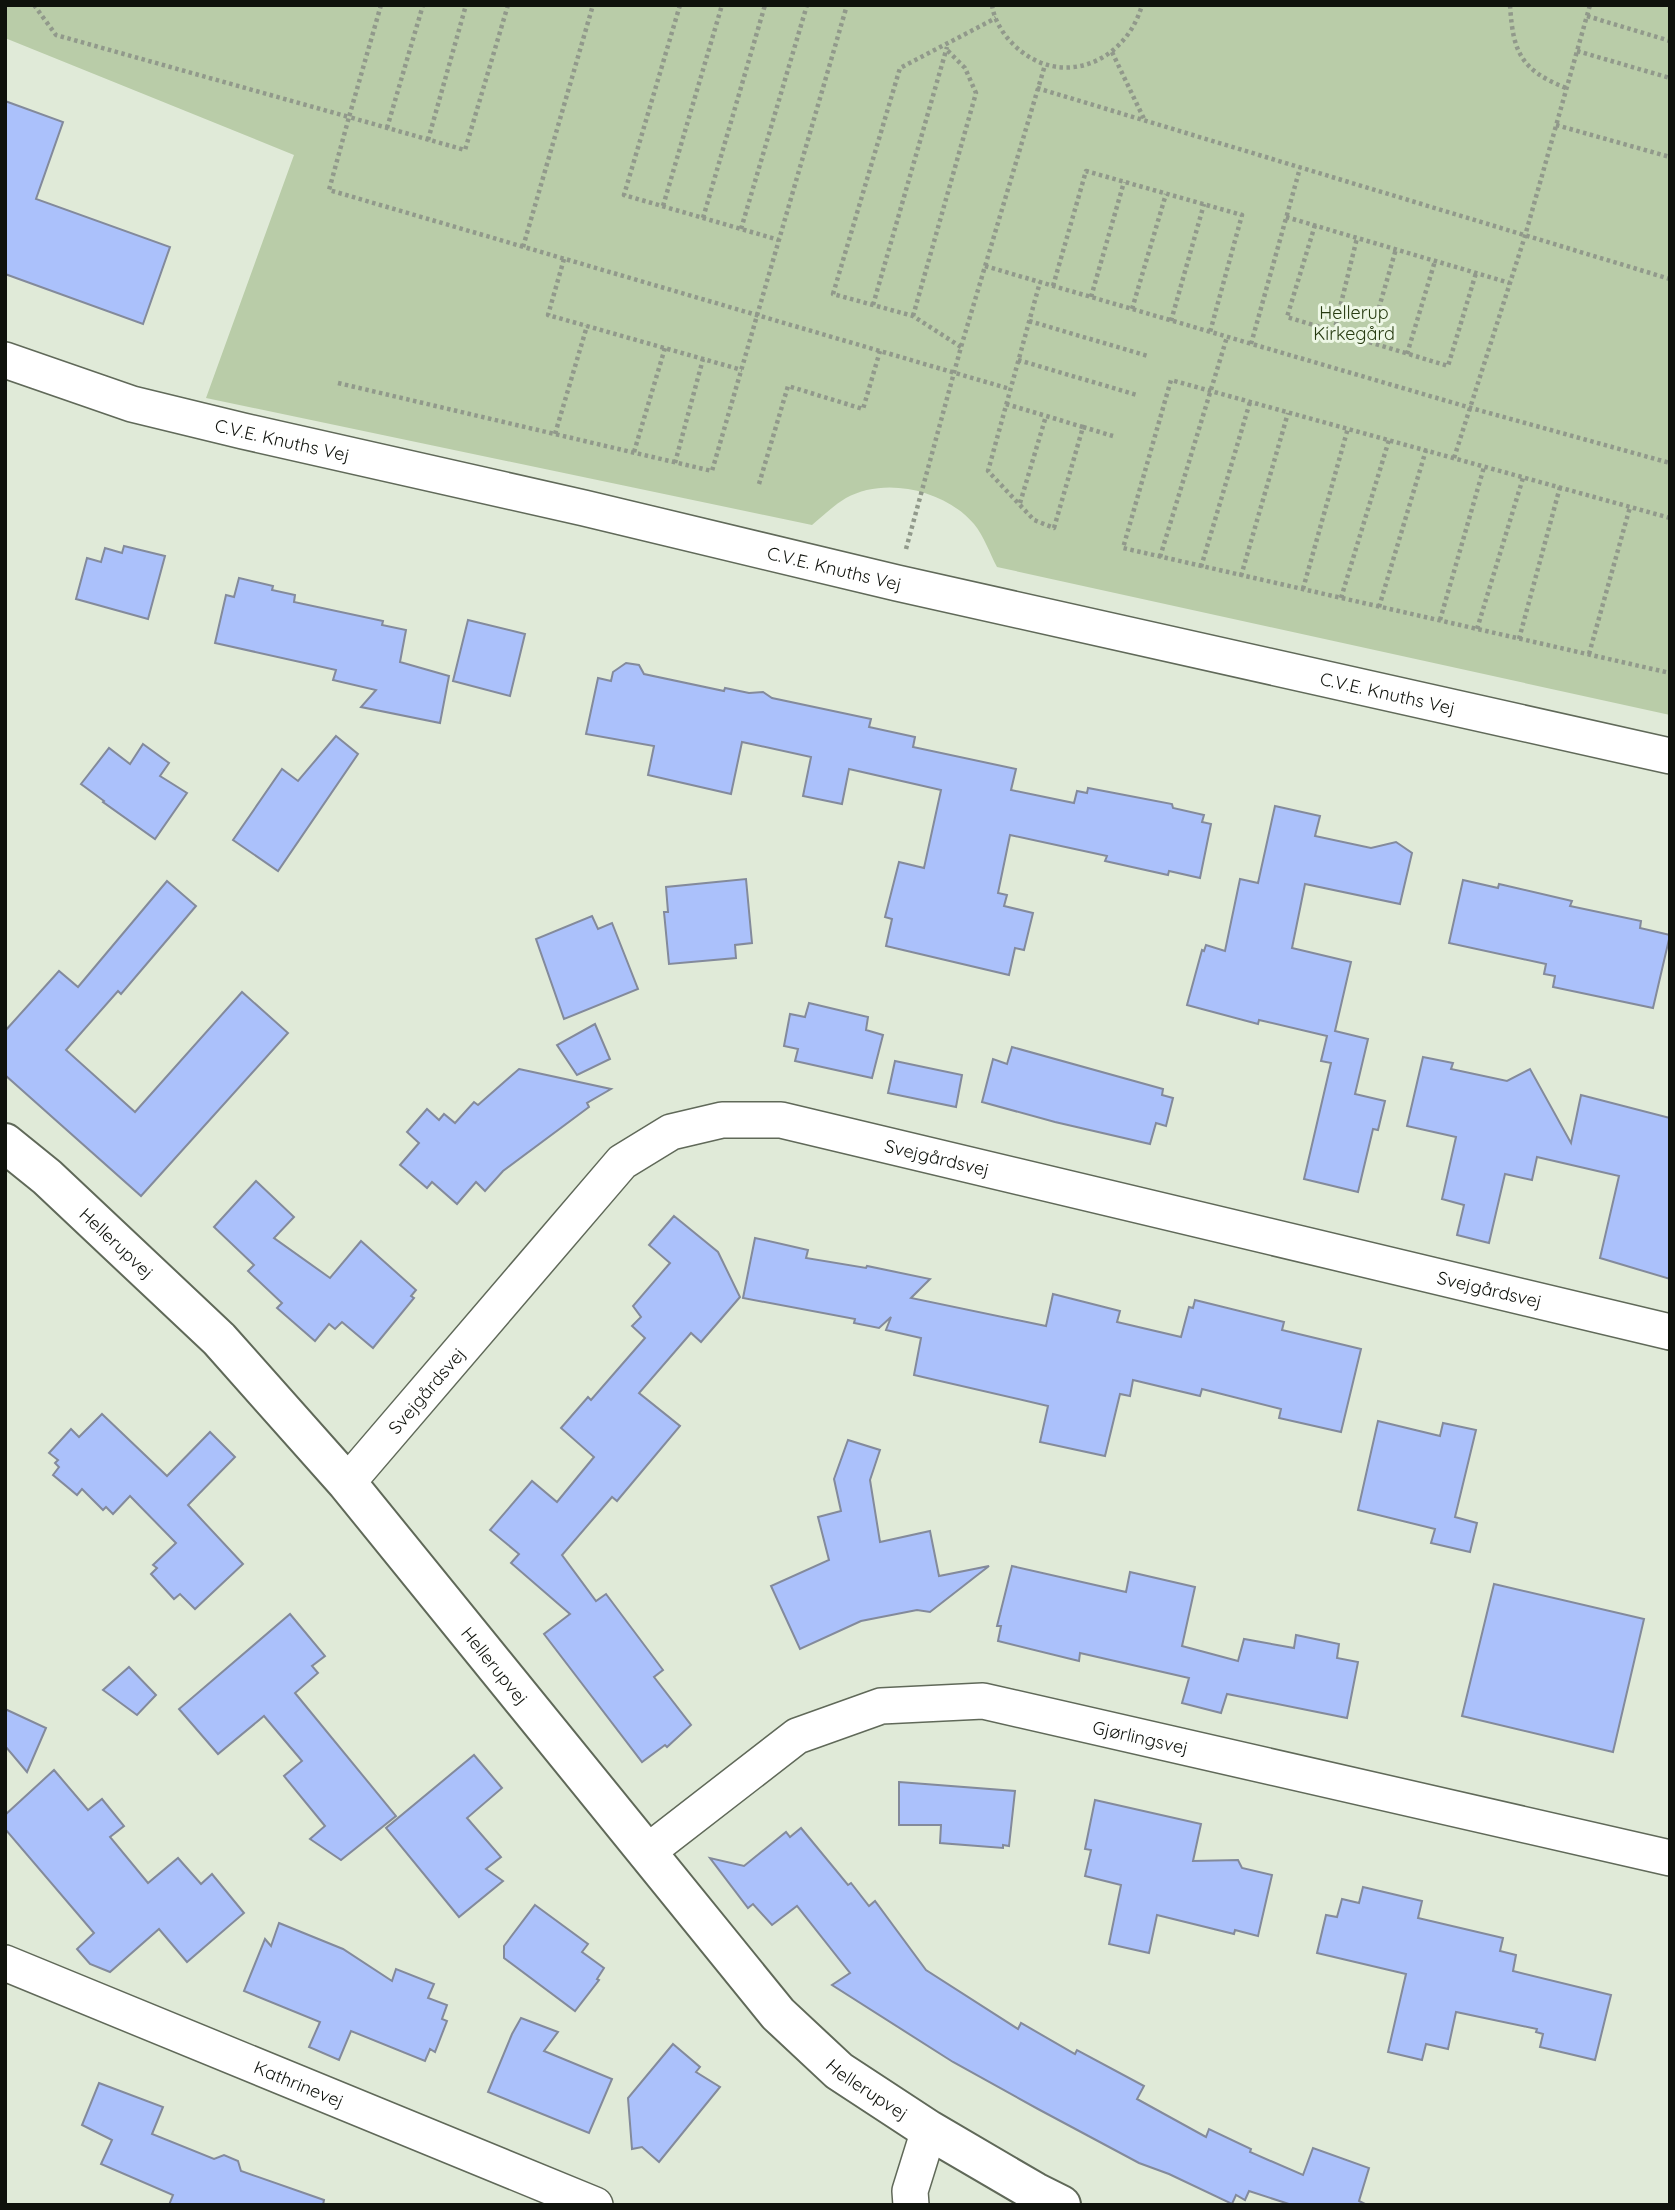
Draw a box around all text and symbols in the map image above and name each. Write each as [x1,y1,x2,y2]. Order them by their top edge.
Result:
park label: Hellerup Kirkegård [1313,301,1395,345]
street label: C.V.E. Knuths Vej [213,413,352,466]
street label: C.V.E. Knuths Vej [765,541,904,595]
street label: C.V.E. Knuths Vej [1318,667,1457,719]
street label: Svejgårdsvej [882,1134,992,1181]
street label: Hellerupvej [75,1202,159,1283]
street label: Svejgårdsvej [1435,1265,1544,1313]
street label: Svejgårdsvej [383,1342,470,1438]
street label: Hellerupvej [457,1622,534,1709]
street label: Gjørlingsvej [1090,1715,1191,1759]
street label: Hellerupvej [821,2053,913,2125]
street label: Kathrinevej [251,2055,348,2112]

